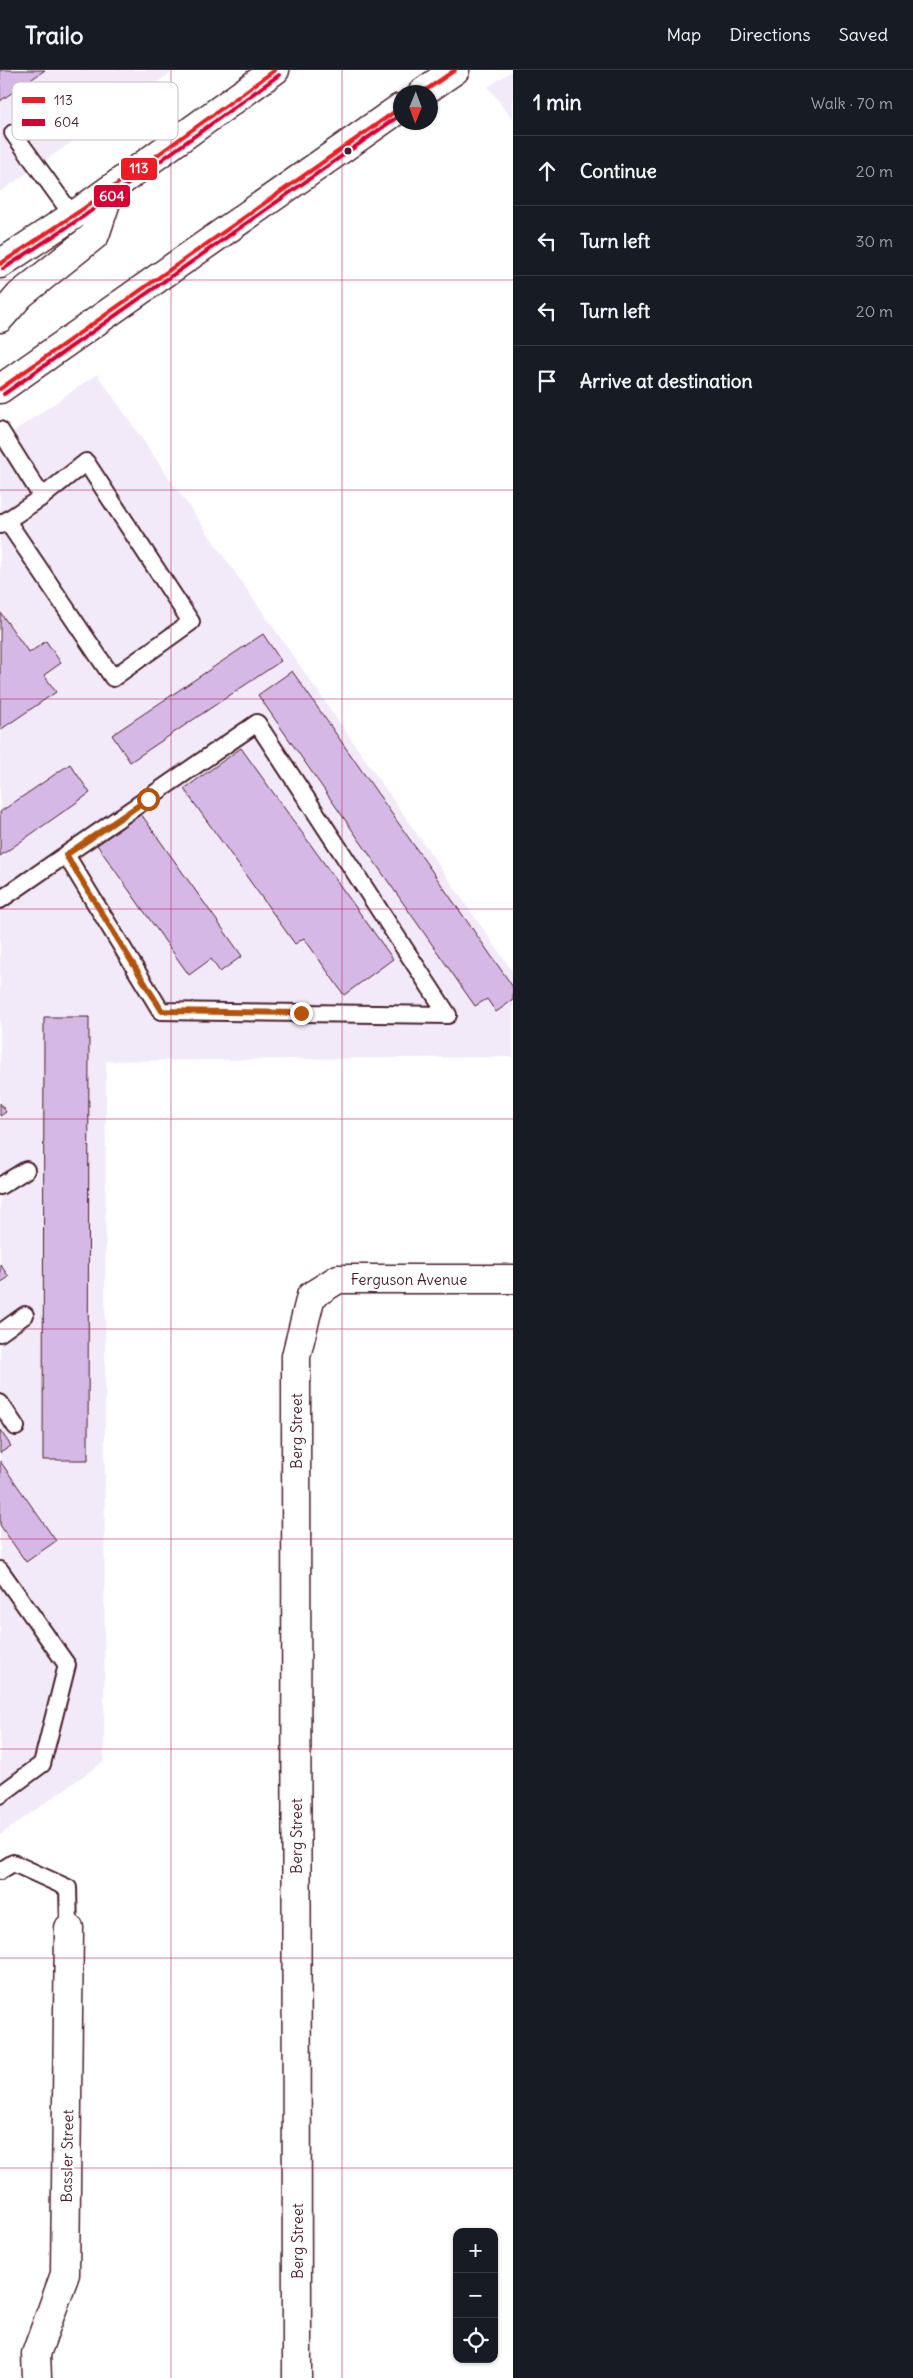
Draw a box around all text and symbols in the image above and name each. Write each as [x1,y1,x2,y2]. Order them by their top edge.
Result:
text: Trailo [25,20,83,50]
text: Map [666,23,701,46]
text: Directions [729,23,811,46]
text: Saved [839,23,888,46]
legend [12,82,178,140]
north arrow [393,85,438,130]
text: 1 min [533,89,582,116]
text: 113 [54,91,73,109]
text: Walk · 70 m [811,93,893,113]
text: 604 [54,113,79,131]
unlabelled marker [343,146,353,156]
line badge: 113 [120,157,158,181]
icon: ahead [533,157,561,185]
text: 113 [129,159,149,177]
text: Continue [580,159,657,183]
text: 20 m [856,161,893,181]
line badge: 604 [93,184,131,208]
text: 604 [99,187,125,205]
icon: left [533,227,561,255]
text: Turn left [580,229,650,253]
text: 30 m [856,231,893,251]
icon: left [533,297,561,325]
text: Turn left [580,299,650,323]
text: 20 m [856,301,893,321]
icon: arrive [533,367,561,395]
text: Arrive at destination [580,369,753,393]
route start [137,788,160,811]
route end [290,1002,313,1025]
street label: Ferguson Avenue [351,1270,467,1289]
street label: Berg Street [287,1393,306,1469]
street label: Berg Street [287,1798,306,1874]
street label: Bassler Street [57,2109,77,2203]
street label: Berg Street [288,2203,307,2279]
map controls [453,2228,498,2363]
button: + [453,2228,498,2273]
button: − [453,2273,498,2318]
button: locate [453,2318,498,2363]

